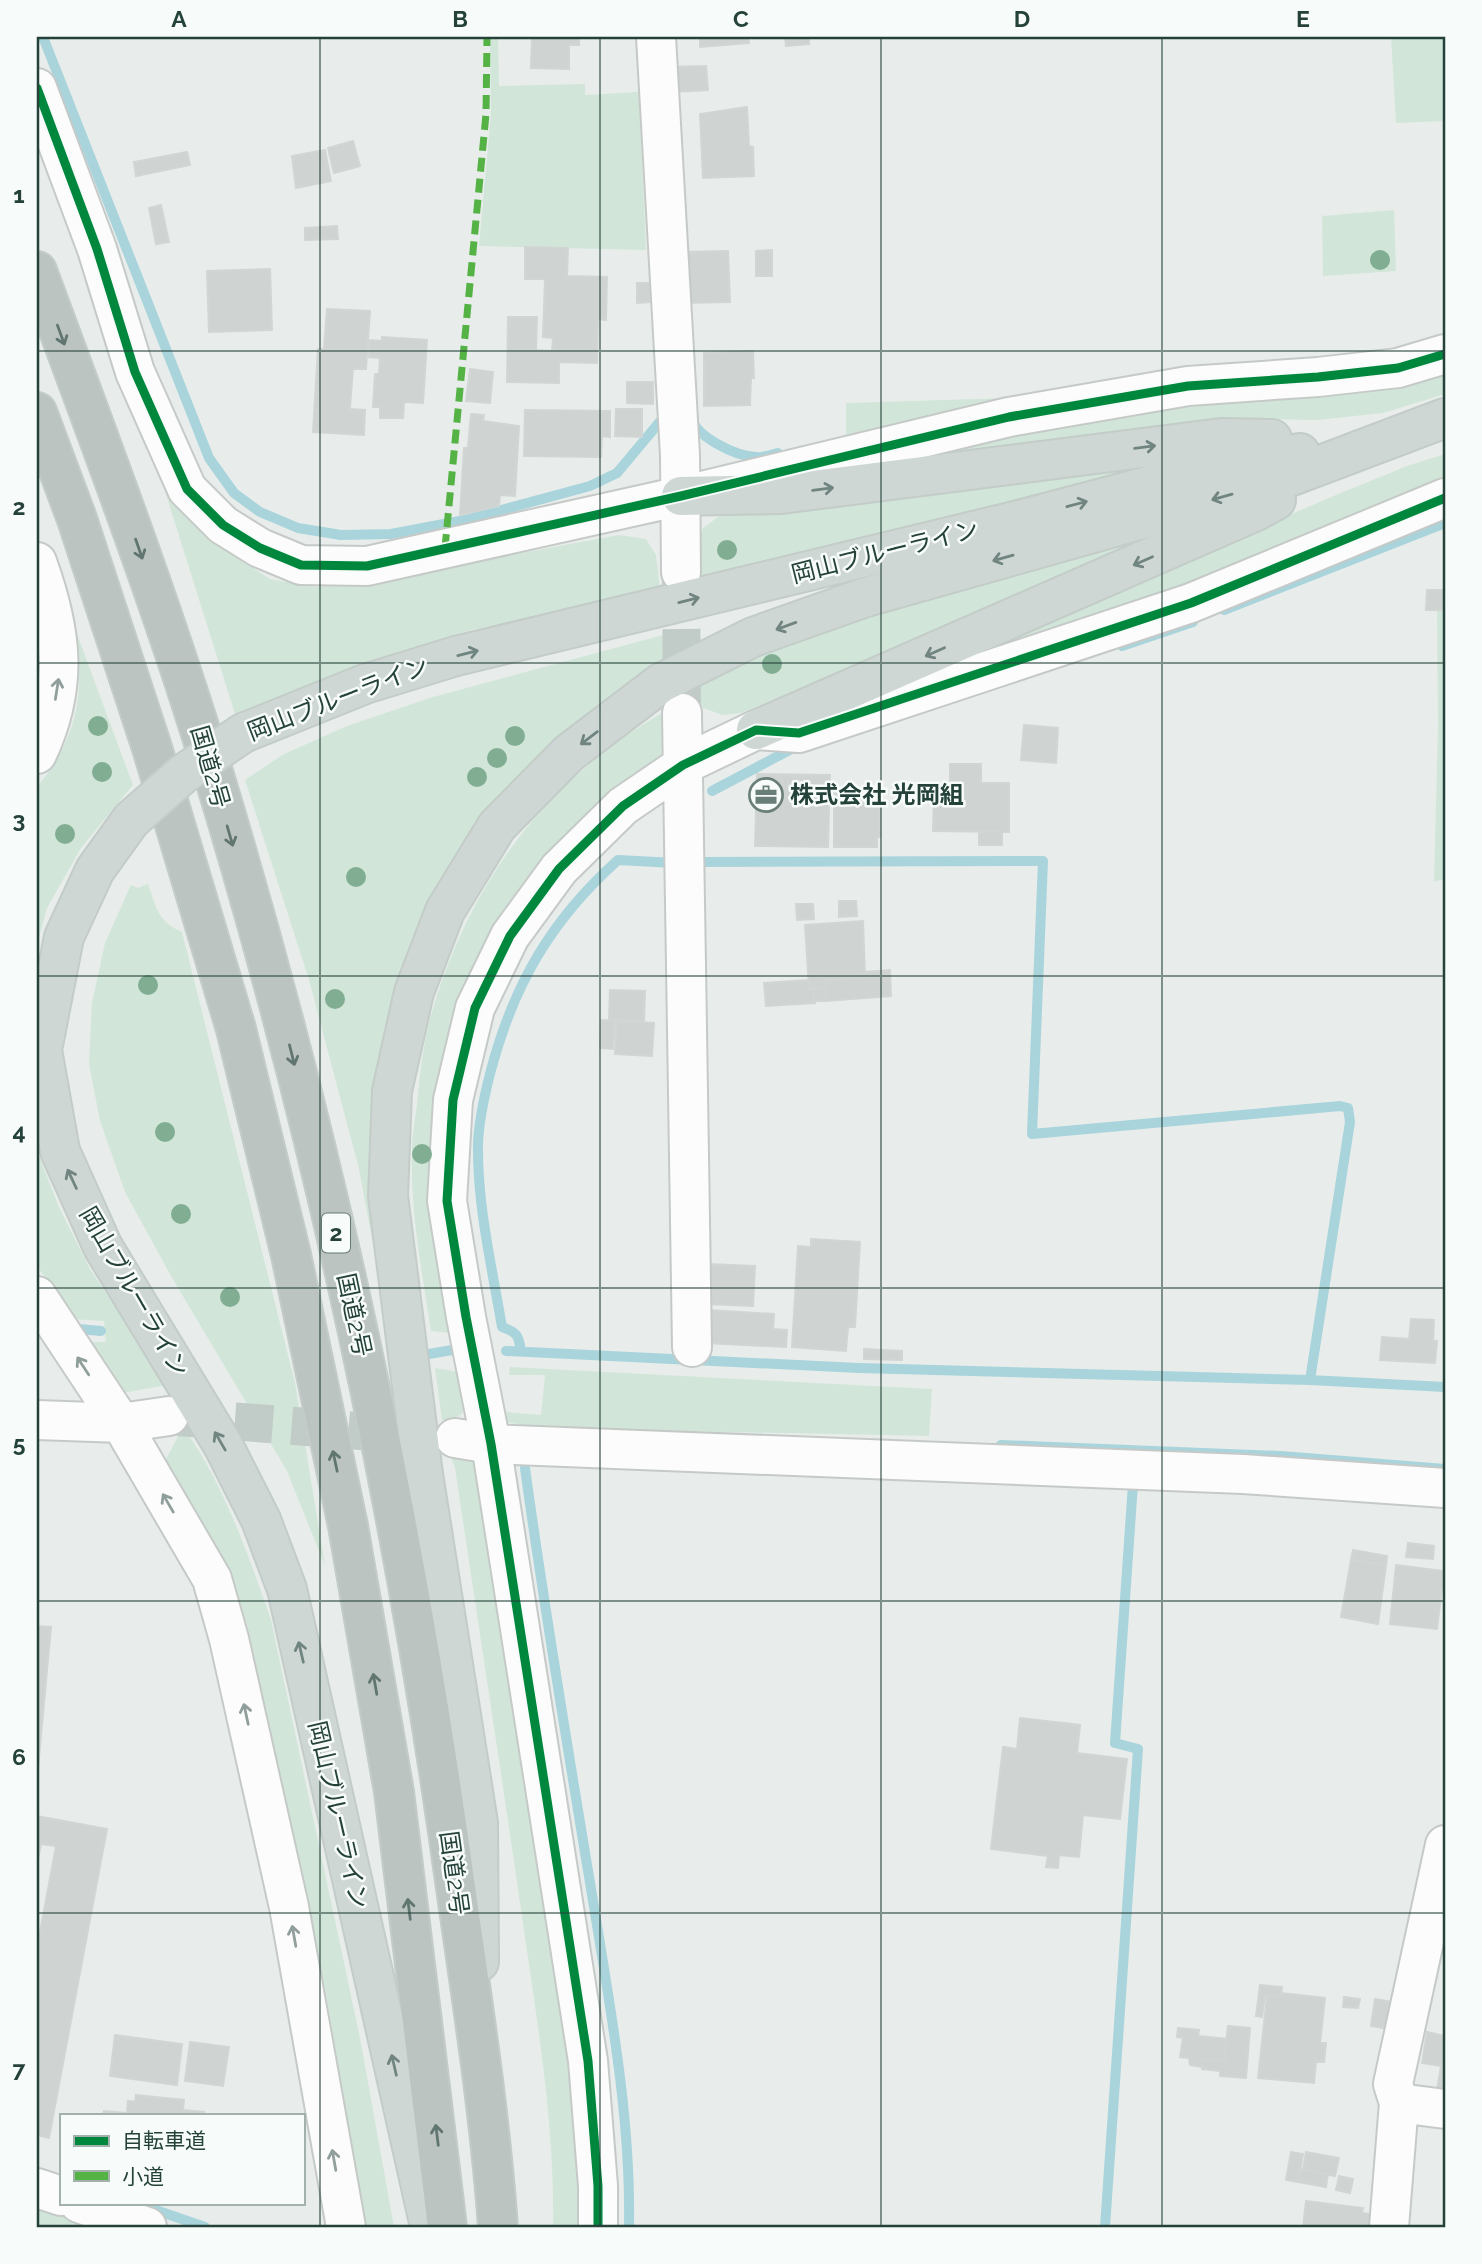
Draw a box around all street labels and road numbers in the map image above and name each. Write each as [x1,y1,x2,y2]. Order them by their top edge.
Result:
street label: 岡山ブルーライン [788,514,982,589]
street label: 岡山ブルーライン [243,651,433,746]
street label: 国道2号 [185,722,236,811]
street label: 岡山ブルーライン [74,1201,195,1382]
road number: 2 [322,1214,350,1252]
street label: 国道2号 [332,1271,377,1359]
street label: 岡山ブルーライン [303,1718,374,1912]
street label: 国道2号 [434,1829,475,1917]

